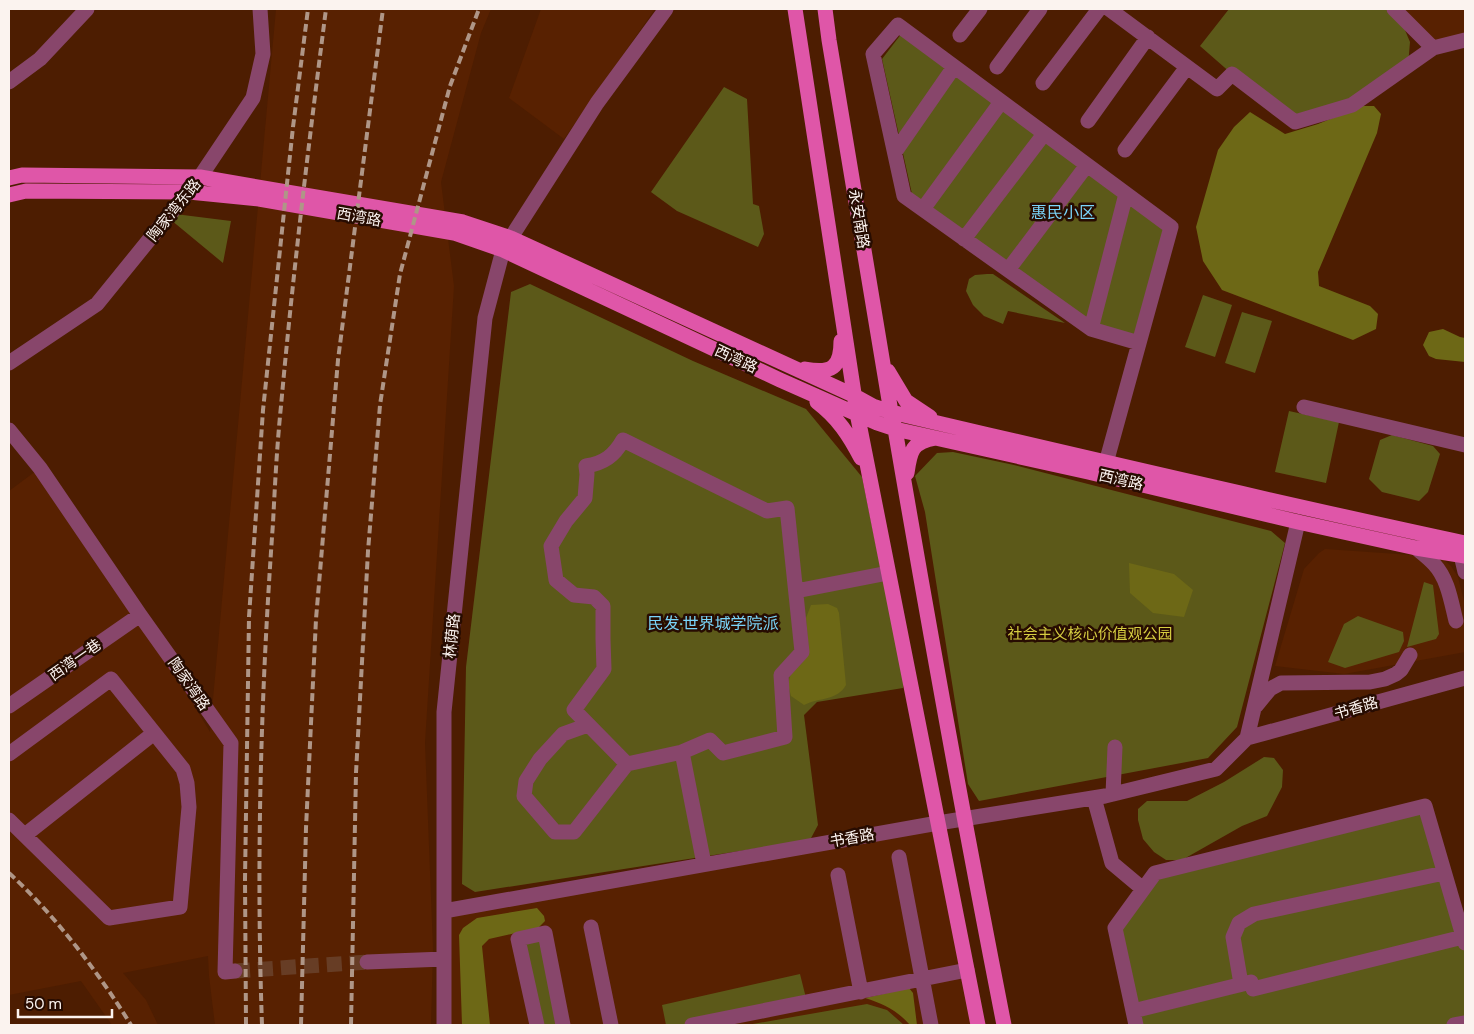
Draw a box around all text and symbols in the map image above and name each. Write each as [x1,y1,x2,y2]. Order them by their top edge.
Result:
street label: 陶家湾东路 [143,175,205,245]
street label: 永安南路 [844,188,874,250]
district label: 惠民小区 [1031,202,1095,223]
street label: 西湾路 [335,203,383,231]
street label: 西湾路 [711,340,761,378]
street label: 西湾路 [1097,465,1145,495]
street label: 林荫路 [440,613,464,659]
district label: 民发·世界城学院派 [647,613,779,634]
park label: 社会主义核心价值观公园 [1007,624,1173,644]
street label: 西湾一巷 [45,635,105,685]
street label: 陶家湾路 [164,654,214,714]
street label: 书香路 [1332,692,1380,724]
street label: 书香路 [828,824,876,852]
scale bar [18,986,111,1018]
text: 50 m [25,994,62,1014]

